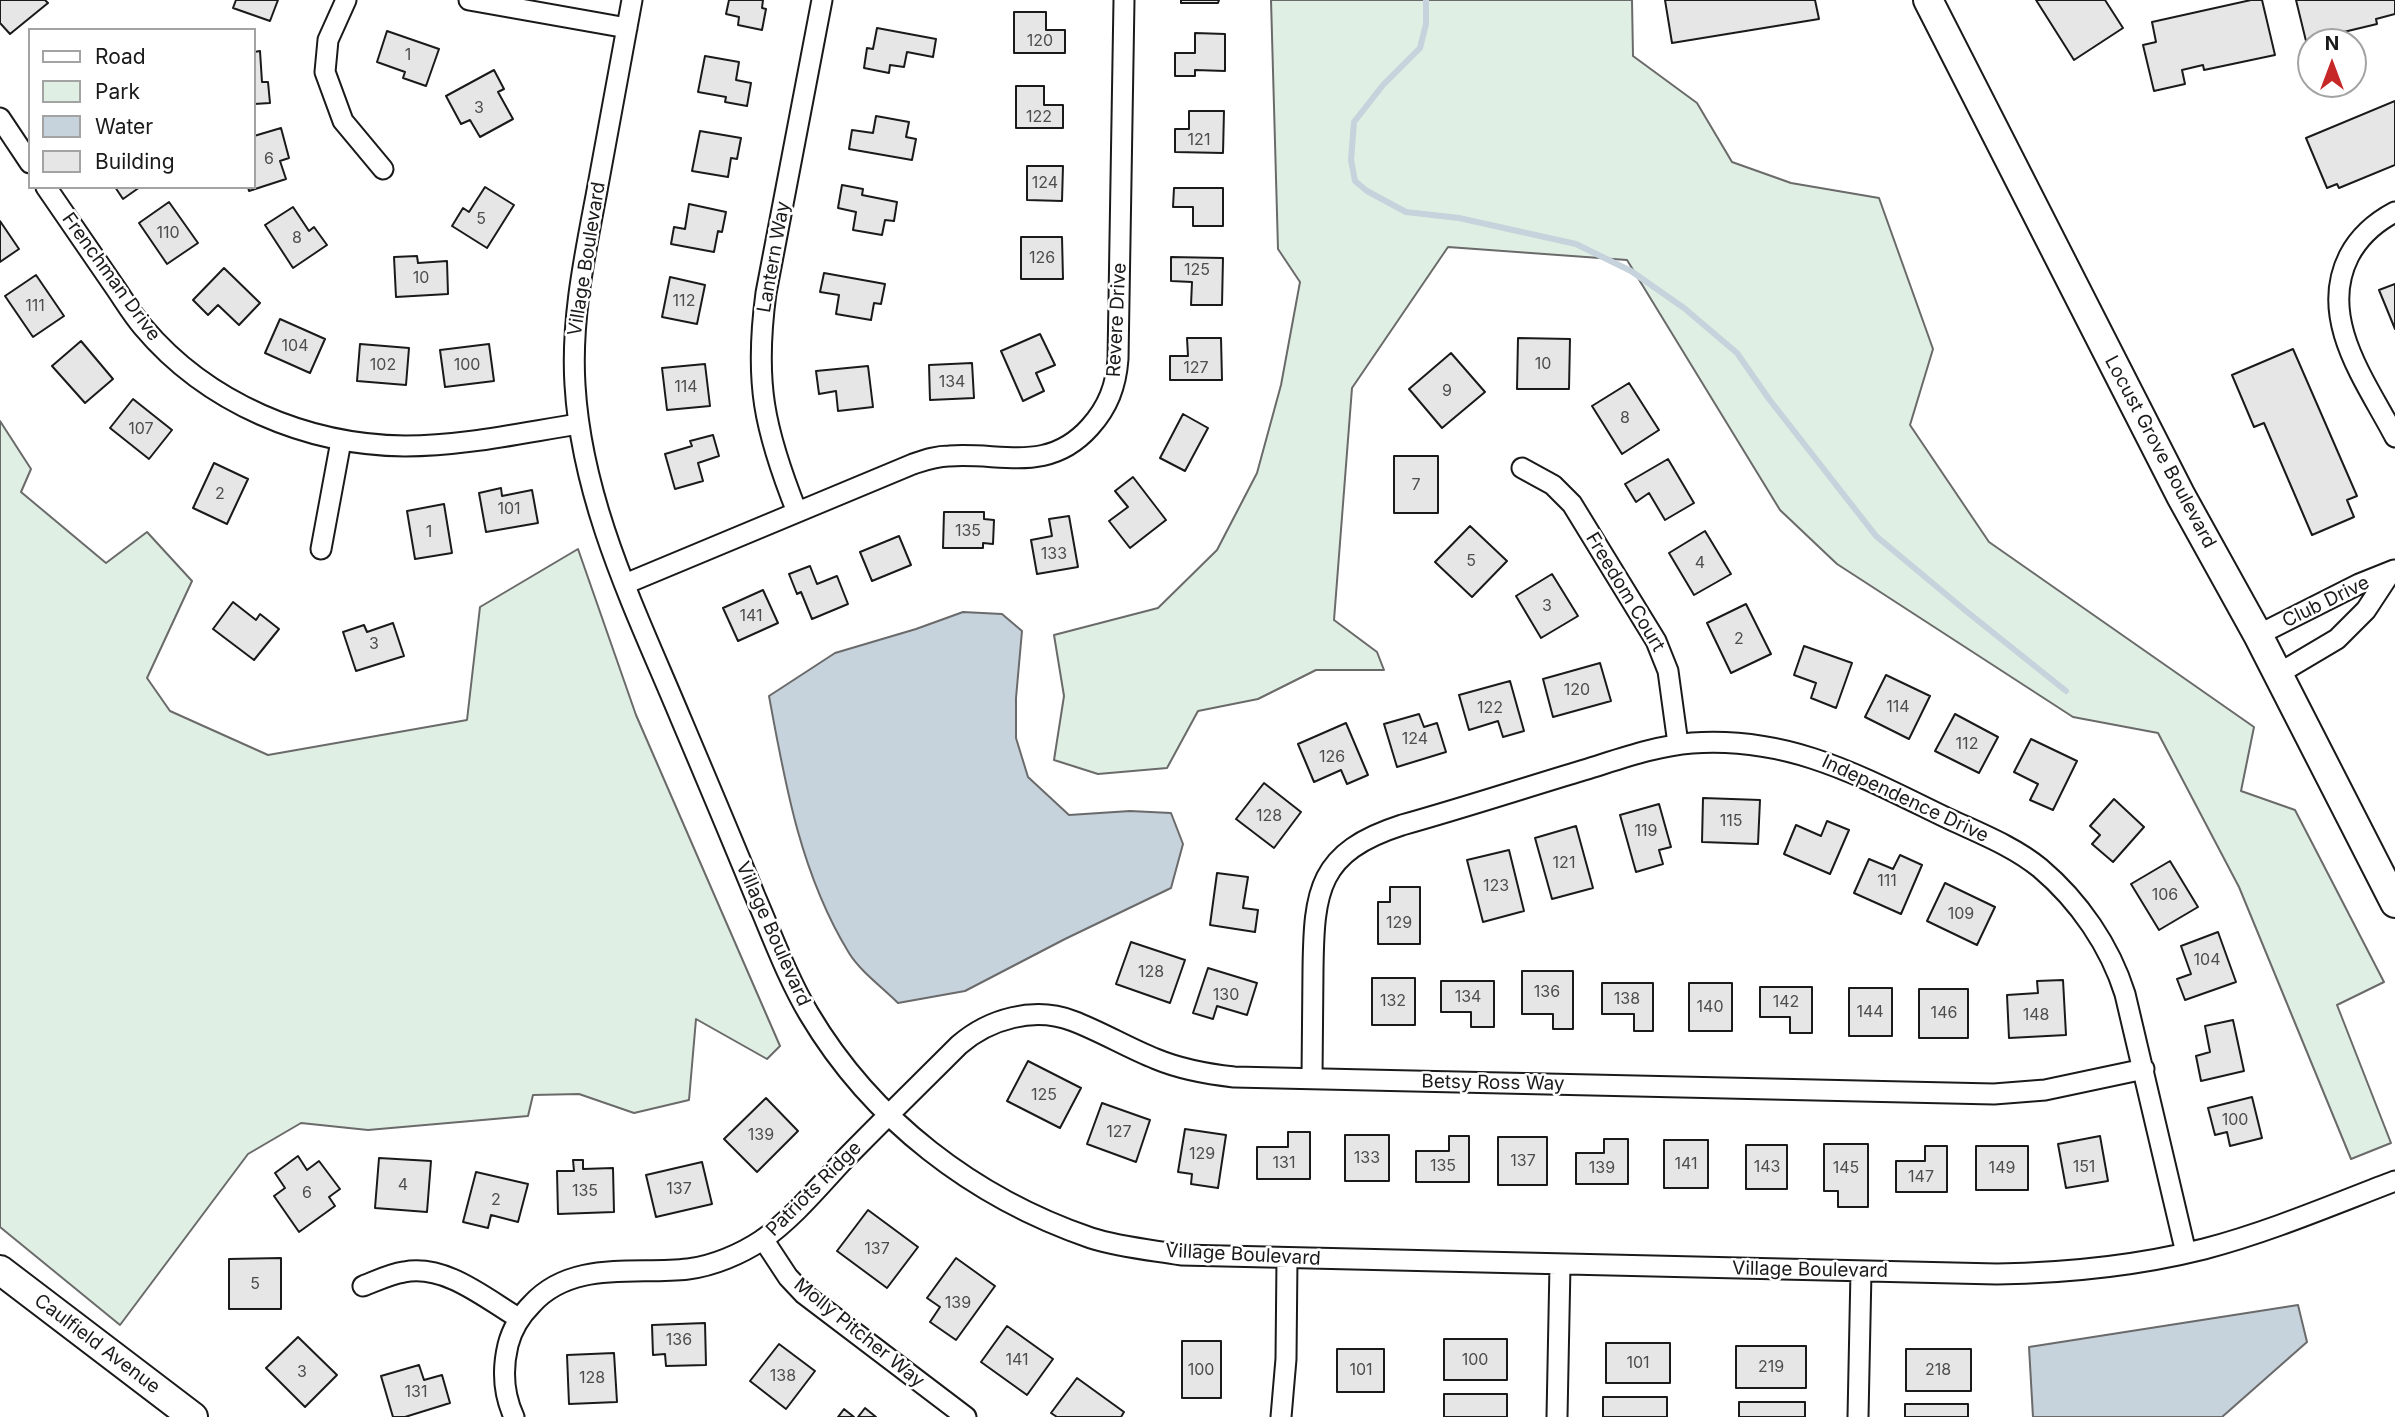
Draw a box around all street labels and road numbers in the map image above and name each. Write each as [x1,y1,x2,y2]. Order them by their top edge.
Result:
street label: Village Boulevard [564,180,610,338]
street label: Lantern Way [753,200,795,314]
street label: Frenchman Drive [57,208,165,346]
street label: Revere Drive [1103,262,1131,378]
street label: Locust Grove Boulevard [2100,352,2220,552]
street label: Freedom Court [1581,528,1669,656]
street label: Club Drive [2279,571,2373,633]
street label: Independence Drive [1818,750,1992,848]
street label: Village Boulevard [731,858,815,1010]
street label: Betsy Ross Way [1421,1070,1565,1096]
street label: Patriots Ridge [762,1137,866,1241]
street label: Village Boulevard [1165,1240,1321,1270]
street label: Village Boulevard [1732,1257,1888,1283]
street label: Molly Pitcher Way [789,1273,929,1393]
street label: Caulfield Avenue [30,1289,164,1399]

